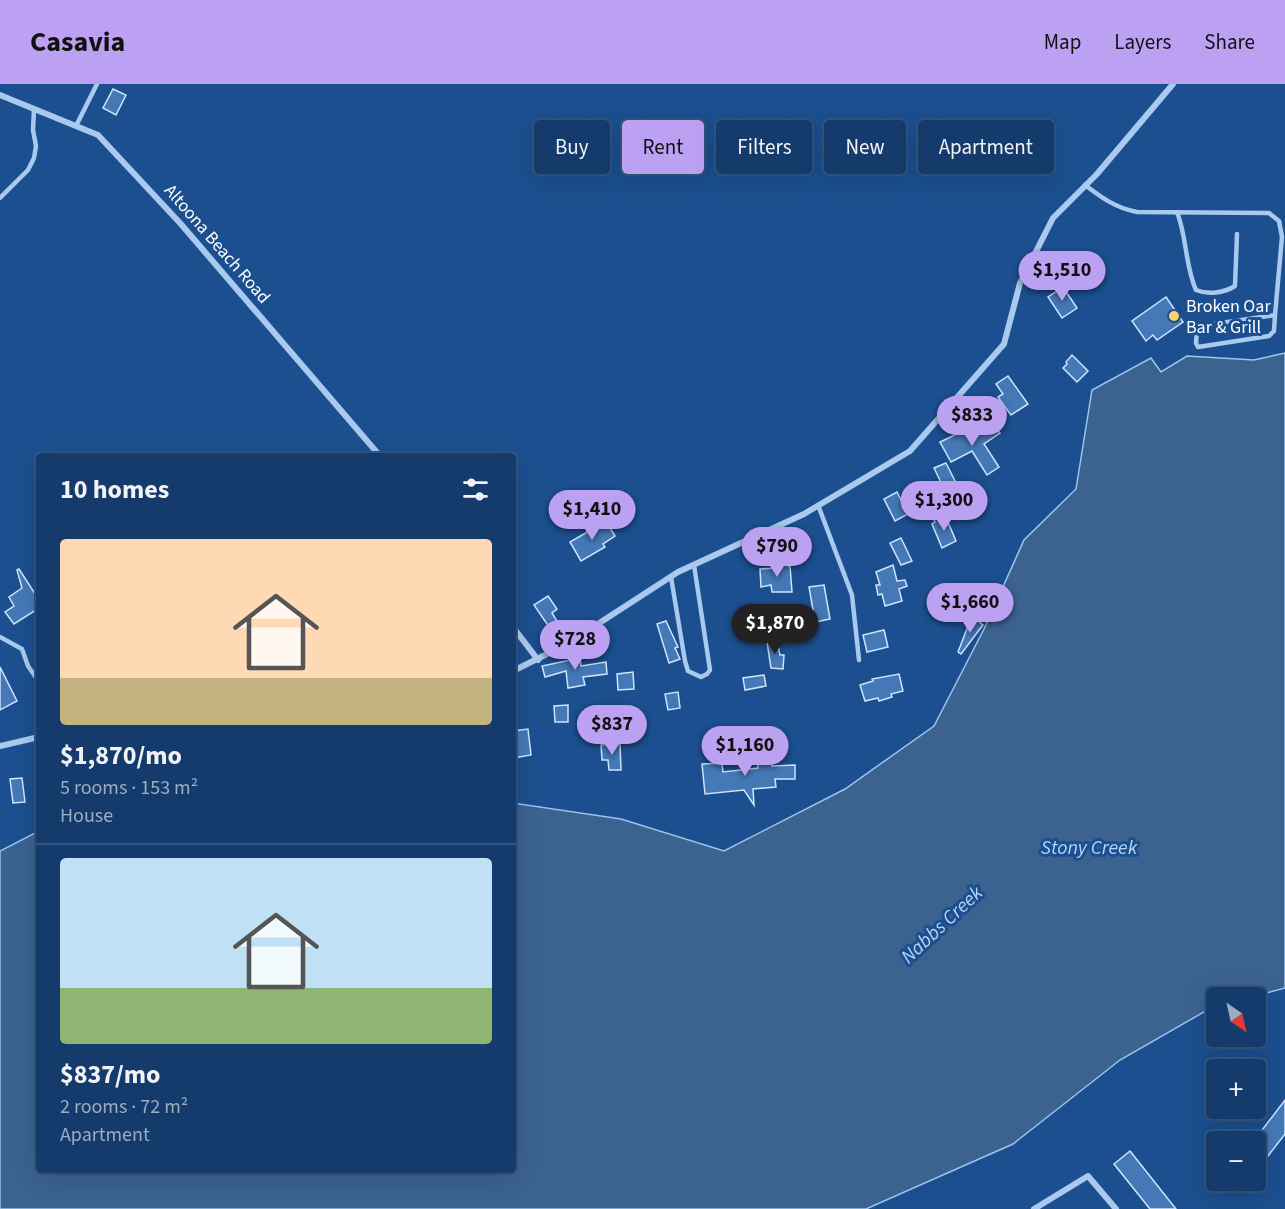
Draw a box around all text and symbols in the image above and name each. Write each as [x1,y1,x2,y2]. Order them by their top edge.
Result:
text: Casavia [30,22,125,62]
text: Map [1044,27,1081,57]
text: Layers [1114,27,1171,57]
text: Share [1204,27,1255,57]
chip: Buy [534,120,610,174]
chip: Rent [622,120,704,174]
chip: Filters [716,120,812,174]
chip: New [824,120,906,174]
chip: Apartment [918,120,1054,174]
street label: Altoona Beach Road [158,179,276,309]
pin: $1,510 [1013,251,1111,302]
text: $1,510 [1033,256,1091,284]
place label: Broken Oar Bar & Grill [1186,294,1271,340]
marker: Broken Oar Bar & Grill [1167,309,1181,323]
pin: $833 [936,396,1008,447]
text: $833 [951,401,993,429]
text: 10 homes [60,471,169,508]
icon: filters [459,473,492,506]
pin: $1,300 [895,481,993,532]
text: $1,300 [915,486,973,514]
pin: $1,410 [543,490,641,541]
text: $1,410 [563,495,621,523]
pin: $790 [741,527,813,578]
text: $790 [756,532,798,560]
icon: home [222,578,330,686]
pin: $1,660 [921,583,1019,634]
text: $1,660 [941,588,999,616]
pin: $1,870 [726,604,824,655]
text: $1,870 [746,609,804,637]
pin: $728 [539,620,611,671]
text: $728 [554,625,596,653]
pin: $837 [576,705,648,756]
text: $837 [591,710,633,738]
pin: $1,160 [696,726,794,777]
text: $1,160 [716,731,774,759]
text: $1,870/mo [60,737,182,774]
text: 5 rooms · 153 m² [60,774,198,802]
text: House [60,802,113,830]
water label: Stony Creek [1041,834,1138,862]
water label: Nabbs Creek [895,879,990,970]
icon: home [222,897,330,1005]
north arrow [1206,987,1266,1047]
map controls [1206,987,1266,1191]
text: $837/mo [60,1056,160,1093]
button: + [1206,1059,1266,1119]
text: 2 rooms · 72 m² [60,1093,188,1121]
text: Apartment [60,1121,150,1149]
button: − [1206,1131,1266,1191]

